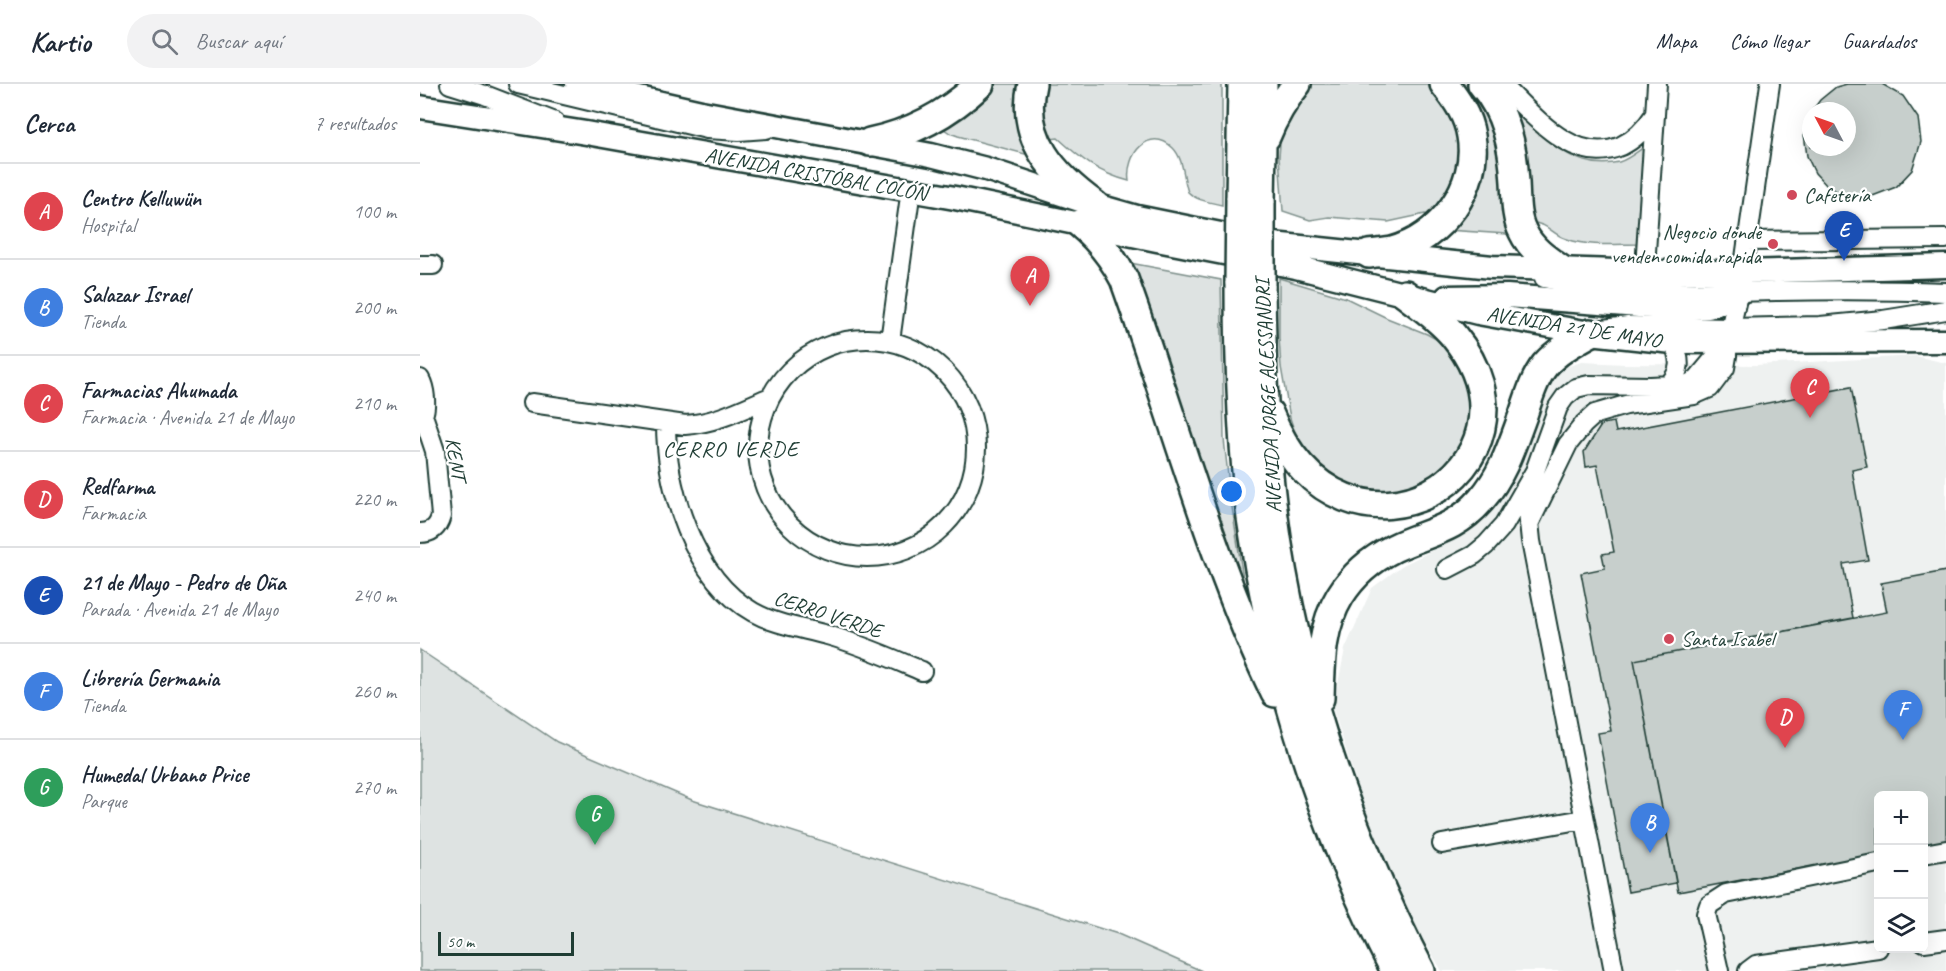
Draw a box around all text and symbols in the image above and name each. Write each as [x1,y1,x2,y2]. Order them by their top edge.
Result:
search box [127,14,547,68]
text: Kartio [30,24,91,59]
icon: search [148,25,181,58]
text: Buscar aquí [196,27,282,55]
text: Mapa [1656,28,1697,54]
text: Cómo llegar [1730,28,1809,54]
text: Guardados [1842,28,1916,54]
north arrow [1802,102,1856,156]
text: Cerca [24,107,74,140]
text: 7 resultados [314,111,396,136]
street label: AVENIDA CRISTÓBAL COLÓN [703,142,932,207]
place label: Cafetería [1804,182,1872,208]
text: Centro Kelluwün [81,185,201,213]
marker: Cafetería [1785,188,1799,202]
text: A [38,199,49,224]
text: 100 m [353,199,396,224]
pin: E [1824,212,1864,261]
text: Hospital [81,213,136,238]
place label: Negocio donde venden comida rapida [1611,219,1763,269]
marker: Negocio donde venden comida rapida [1766,237,1780,251]
pin: A [1010,256,1050,306]
street label: AVENIDA JORGE ALESSANDRI [1249,274,1287,514]
text: Salazar Israel [81,281,189,309]
text: B [38,295,49,320]
text: 200 m [353,295,396,320]
street label: AVENIDA 21 DE MAYO [1485,300,1665,354]
text: Tienda [81,309,125,334]
pin: C [1790,368,1830,418]
text: Farmacias Ahumada [81,377,236,405]
text: C [39,391,48,416]
text: 210 m [353,391,396,416]
text: Farmacia · Avenida 21 de Mayo [81,405,294,430]
district label: CERRO VERDE [663,435,801,463]
street label: KENT [440,436,473,488]
text: Redfarma [81,473,154,501]
your location [1217,477,1246,506]
text: D [38,487,49,512]
text: 220 m [353,487,396,512]
text: Farmacia [81,501,146,526]
text: 21 de Mayo - Pedro de Oña [81,569,286,597]
text: E [38,583,49,608]
text: 240 m [353,583,396,608]
street label: CERRO VERDE [771,584,888,645]
text: Parada · Avenida 21 de Mayo [81,597,278,622]
place label: Santa Isabel [1681,626,1777,652]
marker: Santa Isabel [1662,632,1676,646]
text: Librería Germania [81,665,219,693]
text: F [39,679,48,704]
text: 260 m [353,679,396,704]
pin: F [1884,690,1922,740]
text: Tienda [81,693,125,718]
pin: D [1766,698,1804,748]
text: Humedal Urbano Price [81,761,248,789]
text: G [39,775,48,800]
text: 270 m [353,775,396,800]
text: Parque [81,789,127,814]
map controls [1874,791,1928,953]
button: + [1874,791,1928,845]
pin: G [576,796,615,845]
pin: B [1630,804,1670,853]
button: − [1874,845,1928,899]
button: layers [1874,899,1928,953]
scale bar [438,929,574,956]
text: 50 m [447,932,474,952]

